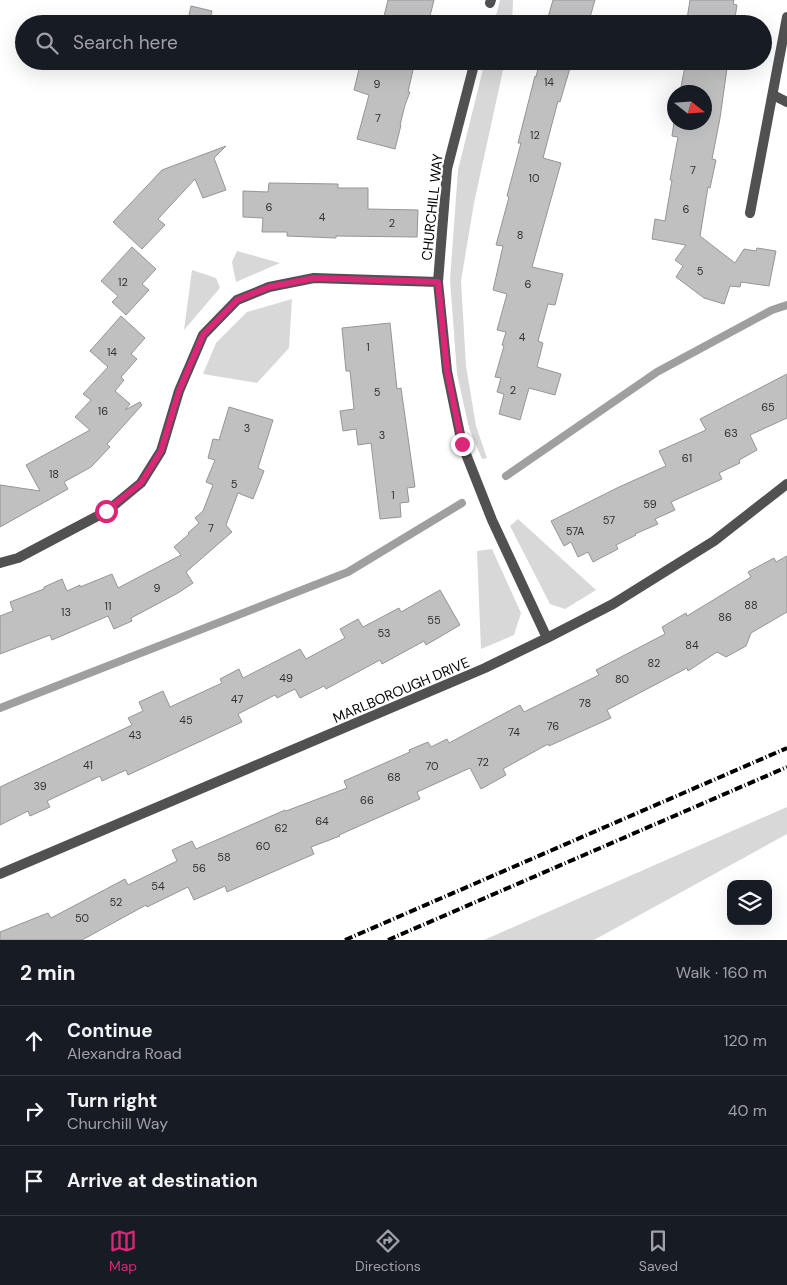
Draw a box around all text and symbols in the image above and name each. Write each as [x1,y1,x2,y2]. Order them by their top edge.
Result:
search box [15,15,772,70]
icon: search [33,29,61,57]
text: Search here [73,30,178,55]
house number: 14 [544,75,554,89]
house number: 9 [374,77,381,91]
north arrow [667,85,712,130]
house number: 7 [375,111,381,125]
house number: 12 [530,128,540,142]
street label: CHURCHILL WAY [417,153,447,261]
house number: 7 [690,163,696,177]
house number: 10 [529,171,539,185]
house number: 6 [266,200,273,214]
house number: 6 [683,202,690,216]
house number: 4 [319,210,326,224]
house number: 2 [389,216,395,230]
house number: 8 [517,228,523,242]
house number: 5 [697,264,704,278]
house number: 12 [118,275,128,289]
house number: 6 [525,277,532,291]
house number: 4 [519,330,526,344]
house number: 1 [366,340,370,354]
house number: 14 [107,345,117,359]
house number: 2 [510,383,516,397]
house number: 5 [374,385,381,399]
house number: 65 [761,400,775,414]
house number: 16 [98,404,108,418]
house number: 3 [244,421,250,435]
house number: 63 [724,426,738,440]
house number: 3 [379,428,385,442]
route end [451,433,474,456]
house number: 61 [682,451,692,465]
house number: 18 [49,467,59,481]
house number: 5 [231,477,238,491]
house number: 1 [391,488,395,502]
house number: 59 [643,497,657,511]
route start [95,500,118,523]
house number: 57 [603,513,615,527]
house number: 7 [208,521,214,535]
house number: 57A [566,524,584,538]
house number: 9 [154,581,161,595]
house number: 88 [744,598,758,612]
house number: 11 [105,599,111,613]
house number: 13 [61,605,71,619]
house number: 86 [718,610,732,624]
house number: 55 [427,613,441,627]
house number: 53 [377,626,391,640]
house number: 84 [685,638,699,652]
street label: MARLBOROUGH DRIVE [330,653,472,727]
house number: 82 [648,656,660,670]
house number: 49 [279,671,293,685]
house number: 80 [615,672,629,686]
house number: 47 [231,692,243,706]
house number: 78 [579,696,591,710]
house number: 45 [179,713,193,727]
house number: 76 [547,719,559,733]
house number: 74 [508,725,520,739]
house number: 43 [128,728,142,742]
house number: 72 [477,755,489,769]
house number: 41 [83,758,93,772]
house number: 70 [425,759,439,773]
house number: 68 [387,770,401,784]
house number: 39 [33,779,47,793]
house number: 66 [360,793,374,807]
house number: 64 [315,814,329,828]
house number: 62 [275,821,287,835]
house number: 60 [256,839,270,853]
house number: 58 [217,850,231,864]
house number: 56 [192,861,206,875]
house number: 54 [151,879,165,893]
map controls [727,880,772,925]
button: layers [727,880,772,925]
house number: 52 [110,895,122,909]
house number: 50 [75,911,89,925]
text: 2 min [20,959,76,987]
text: Walk · 160 m [676,962,767,983]
text: Continue [67,1018,153,1043]
icon: ahead [20,1027,48,1055]
text: 120 m [723,1030,767,1051]
text: Alexandra Road [67,1043,182,1064]
text: Turn right [67,1088,157,1113]
icon: right [20,1097,48,1125]
text: 40 m [728,1100,767,1121]
text: Churchill Way [67,1113,168,1134]
icon: arrive [20,1167,48,1195]
text: Arrive at destination [67,1168,258,1193]
tab: Map [109,1227,137,1275]
tab: Directions [355,1227,421,1275]
tab: Saved [639,1227,678,1275]

